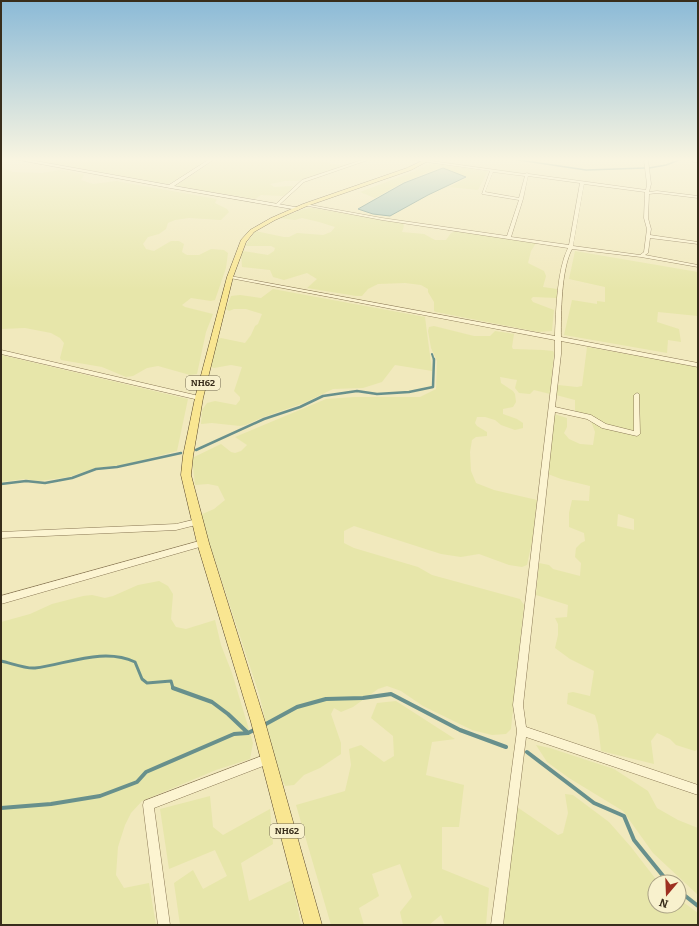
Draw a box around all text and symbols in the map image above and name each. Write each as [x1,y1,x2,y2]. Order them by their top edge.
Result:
road number: NH62 [186,376,220,390]
road number: NH62 [270,824,304,838]
north arrow [647,874,687,914]
text: N [657,895,670,911]

